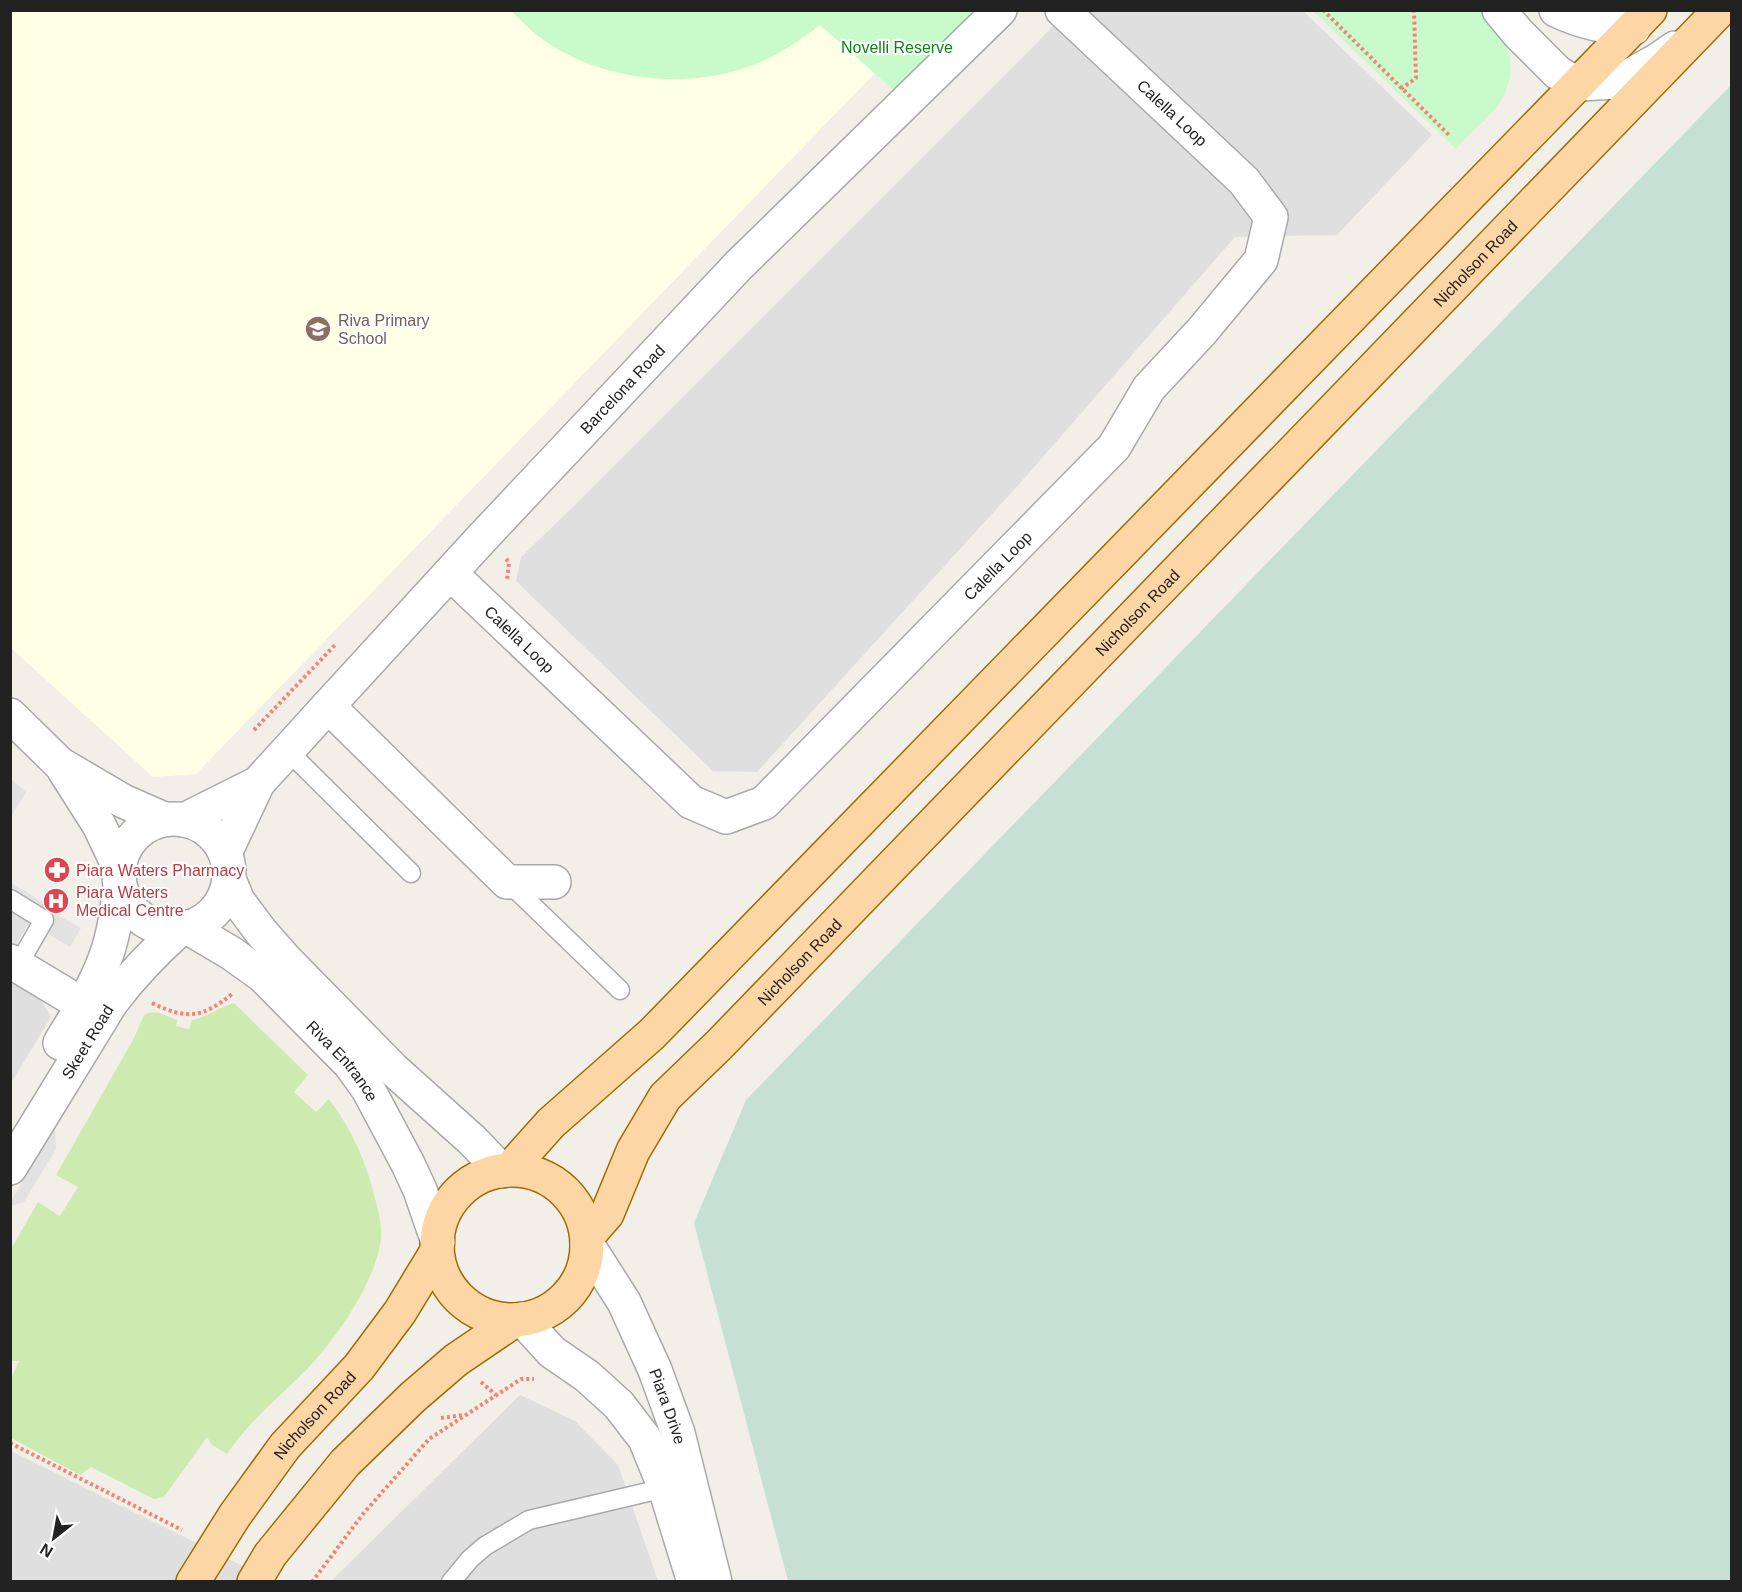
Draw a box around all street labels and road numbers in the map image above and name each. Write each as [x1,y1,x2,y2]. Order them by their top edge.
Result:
street label: Calella Loop [1134,76,1210,150]
street label: Nicholson Road [1430,217,1521,310]
street label: Barcelona Road [577,341,668,437]
street label: Calella Loop [960,528,1035,603]
street label: Nicholson Road [1092,566,1183,659]
street label: Calella Loop [481,602,558,676]
street label: Nicholson Road [754,915,845,1008]
street label: Skeet Road [58,1002,116,1082]
street label: Riva Entrance [303,1017,381,1104]
street label: Piara Drive [647,1366,689,1446]
street label: Nicholson Road [270,1368,359,1462]

